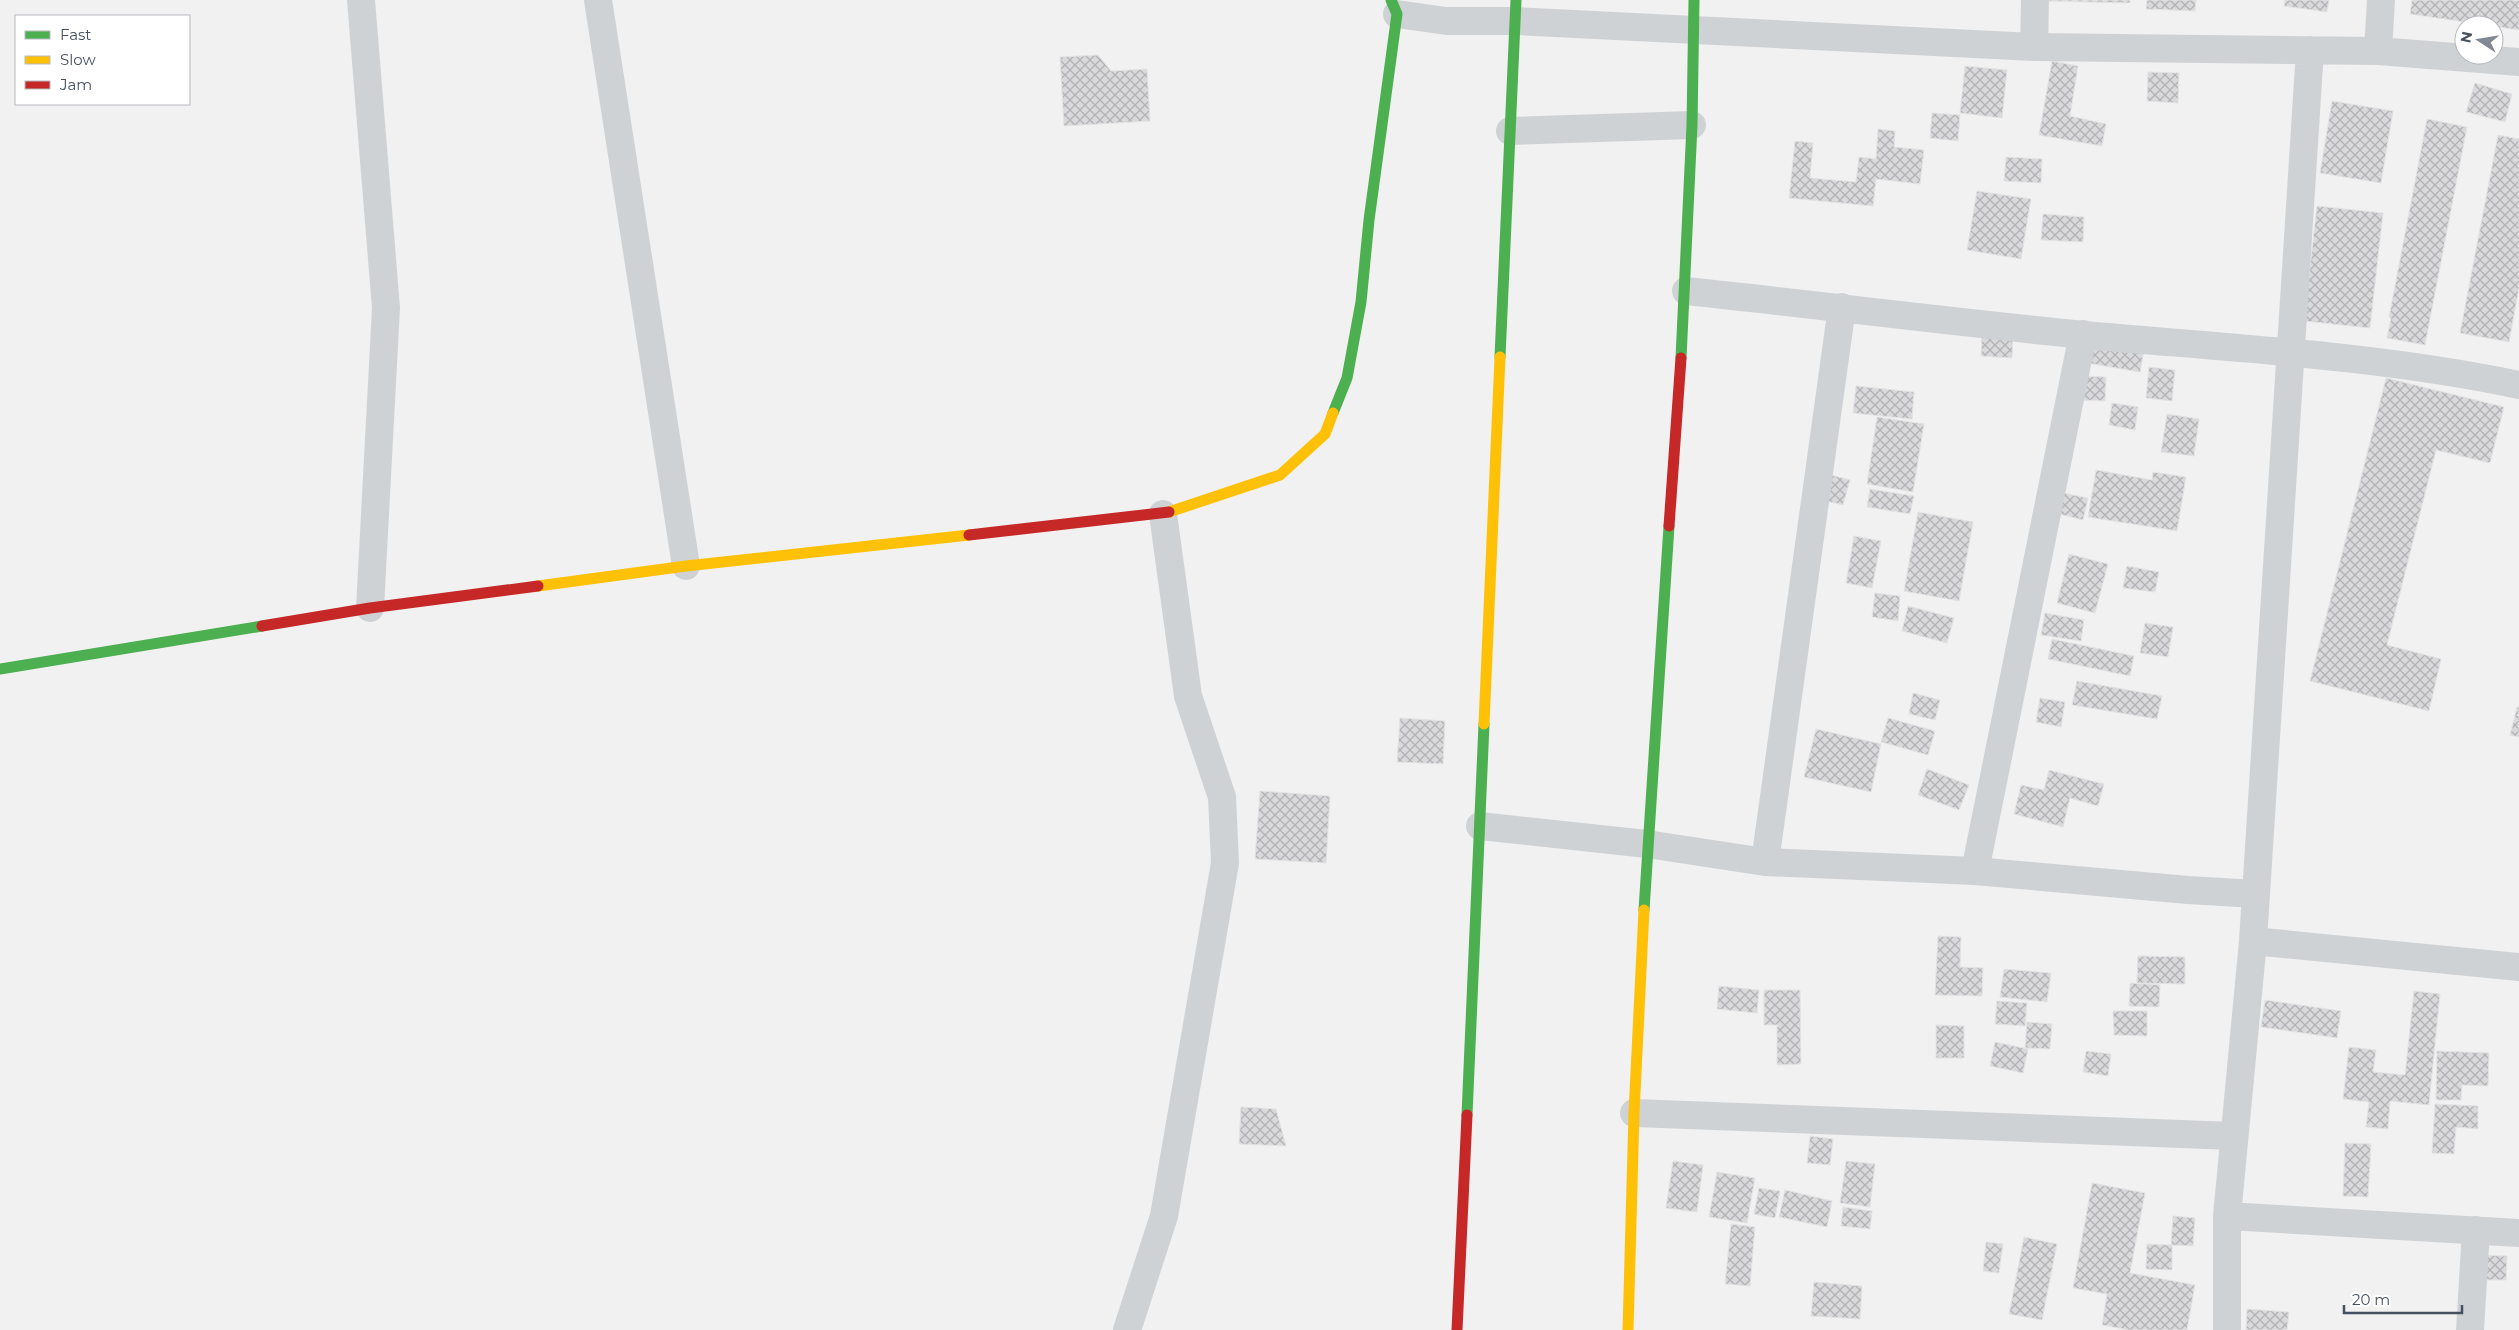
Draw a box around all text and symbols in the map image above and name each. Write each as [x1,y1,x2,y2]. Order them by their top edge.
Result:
legend [15,15,190,105]
north arrow [2454,15,2504,65]
text: Fast [60,25,91,44]
text: N [2456,30,2476,45]
text: Slow [60,50,96,69]
text: Jam [59,75,92,94]
scale bar [2344,1282,2462,1314]
text: 20 m [2352,1290,2390,1309]

